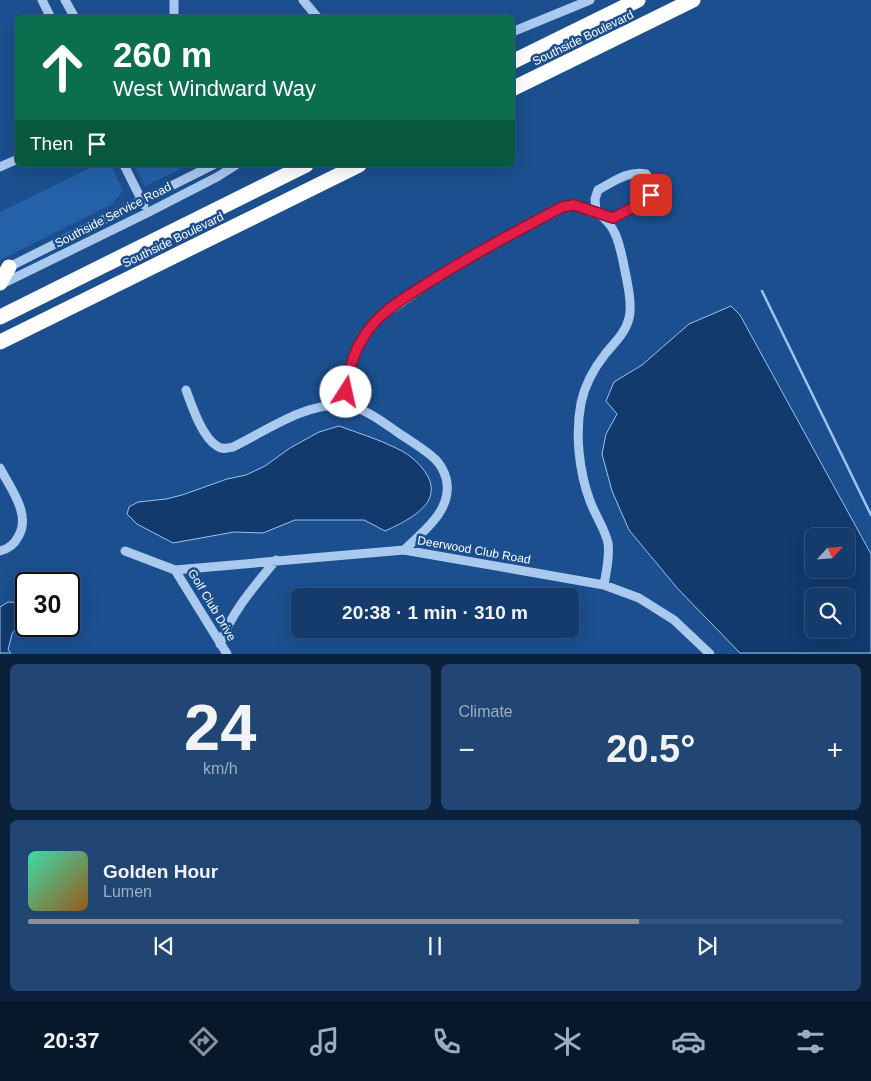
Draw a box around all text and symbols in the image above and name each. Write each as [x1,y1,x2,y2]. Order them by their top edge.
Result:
street label: Southside Boulevard [530,7,636,69]
icon: ahead [30,35,95,100]
text: 260 m [113,35,212,74]
text: West Windward Way [113,76,316,101]
icon: arrive [83,130,111,158]
text: Then [30,133,73,154]
pin [630,174,672,216]
street label: Southside Service Road [52,180,174,250]
icon: arrive [637,181,665,209]
street label: Southside Boulevard [120,209,226,271]
position arrow [319,365,371,417]
north arrow [805,528,855,578]
map controls [805,528,855,638]
street label: Deerwood Club Road [416,533,532,567]
street label: Golf Club Drive [185,567,239,644]
speed limit sign: 30 [15,572,80,637]
button: search [805,588,855,638]
text: 20:38 · 1 min · 310 m [342,602,528,623]
text: 24 [184,691,256,764]
text: Climate [459,703,513,720]
text: 20.5° [606,728,695,770]
text: − [459,734,475,765]
text: + [827,734,843,765]
text: km/h [203,760,238,777]
text: Golden Hour [103,861,218,882]
text: Lumen [103,883,152,900]
icon: previous [150,932,178,960]
icon: pause [421,932,449,960]
icon: next [693,932,721,960]
icon: directions [186,1024,221,1059]
icon: music [307,1024,342,1059]
icon: phone [429,1024,464,1059]
icon: climate [550,1024,585,1059]
icon: car [671,1024,706,1059]
icon: filters [793,1024,828,1059]
text: 20:37 [43,1028,99,1053]

